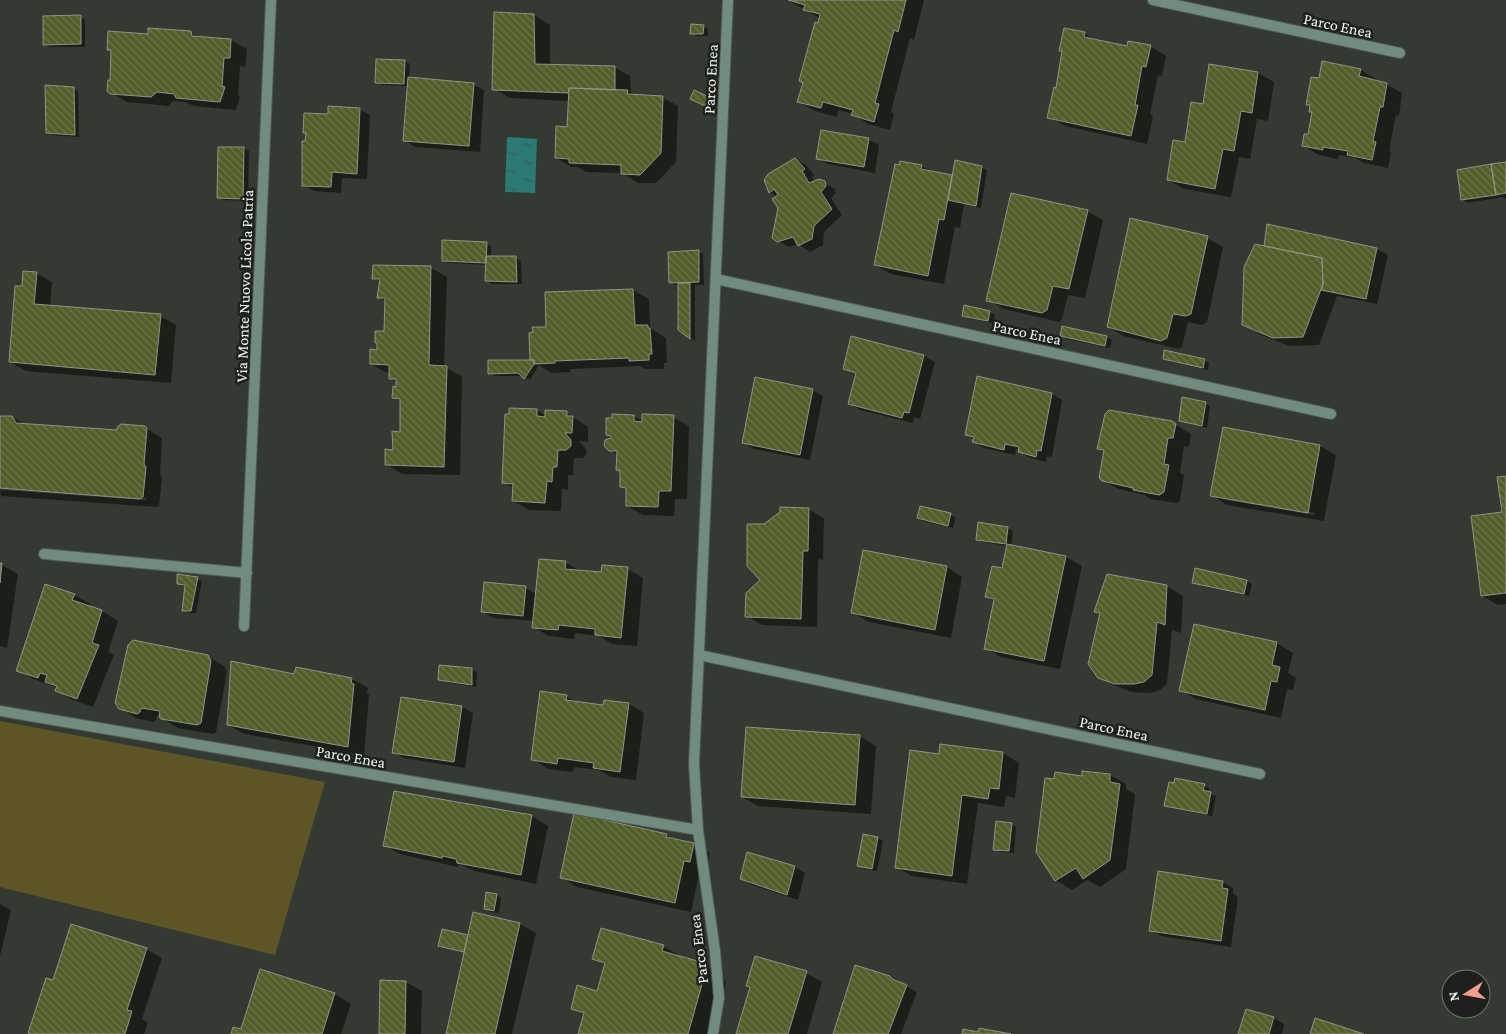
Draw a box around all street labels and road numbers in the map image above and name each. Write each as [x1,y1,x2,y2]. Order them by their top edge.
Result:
street label: Parco Enea [1302,10,1374,41]
street label: Parco Enea [700,43,721,114]
street label: Via Monte Nuovo Licola Patria [233,189,256,383]
street label: Parco Enea [991,317,1063,348]
street label: Parco Enea [1078,713,1150,744]
street label: Parco Enea [315,742,387,771]
street label: Parco Enea [686,913,711,985]

